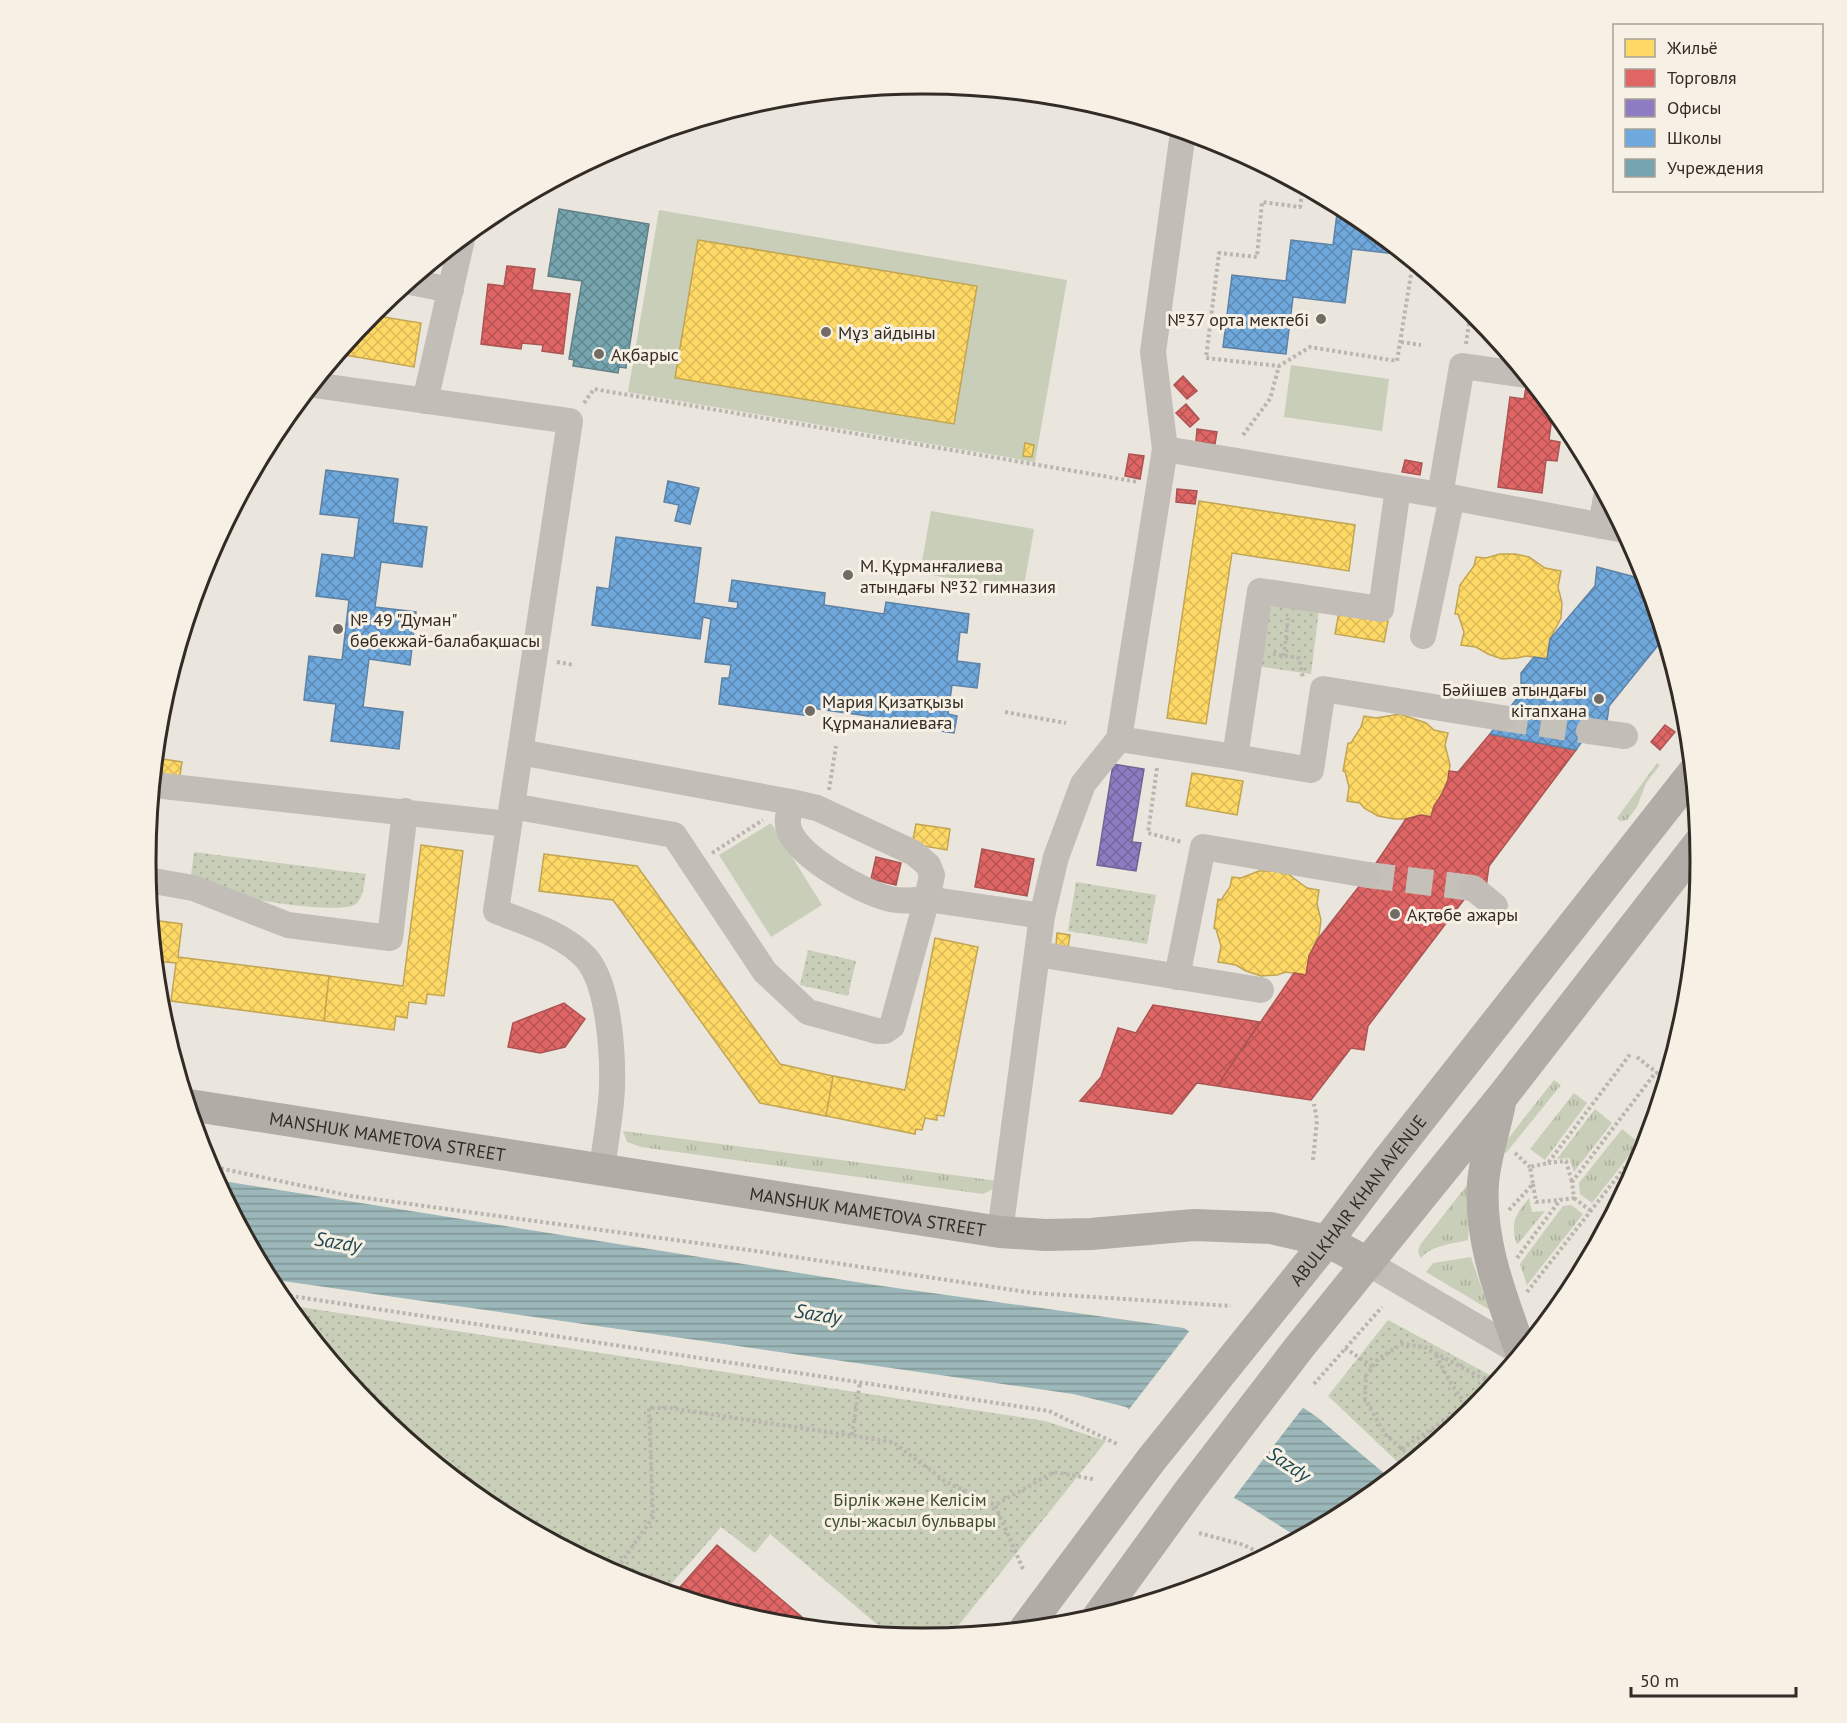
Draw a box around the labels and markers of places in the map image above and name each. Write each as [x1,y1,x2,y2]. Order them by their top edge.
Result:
place label: №37 орта мектебі [1167,308,1309,331]
marker: №37 орта мектебі [1314,312,1328,326]
place label: Мұз айдыны [838,321,936,344]
marker: Мұз айдыны [819,325,833,339]
place label: Ақбарыс [611,343,679,366]
marker: Ақбарыс [592,347,606,361]
place label: М. Құрманғалиева атындағы №32 гимназия [860,554,1056,598]
marker: М. Құрманғалиева атындағы №32 гимназия [841,568,855,582]
place label: № 49 "Думан" бөбекжай-балабақшасы [350,608,540,652]
marker: № 49 "Думан" бөбекжай-балабақшасы [331,622,345,636]
place label: Бәйішев атындағы кітапхана [1442,678,1587,722]
place label: Мария Қизатқызы Құрманалиеваға [822,690,964,734]
marker: Бәйішев атындағы кітапхана [1592,692,1606,706]
marker: Мария Қизатқызы Құрманалиеваға [803,704,817,718]
place label: Ақтөбе ажары [1407,903,1518,926]
marker: Ақтөбе ажары [1388,907,1402,921]

